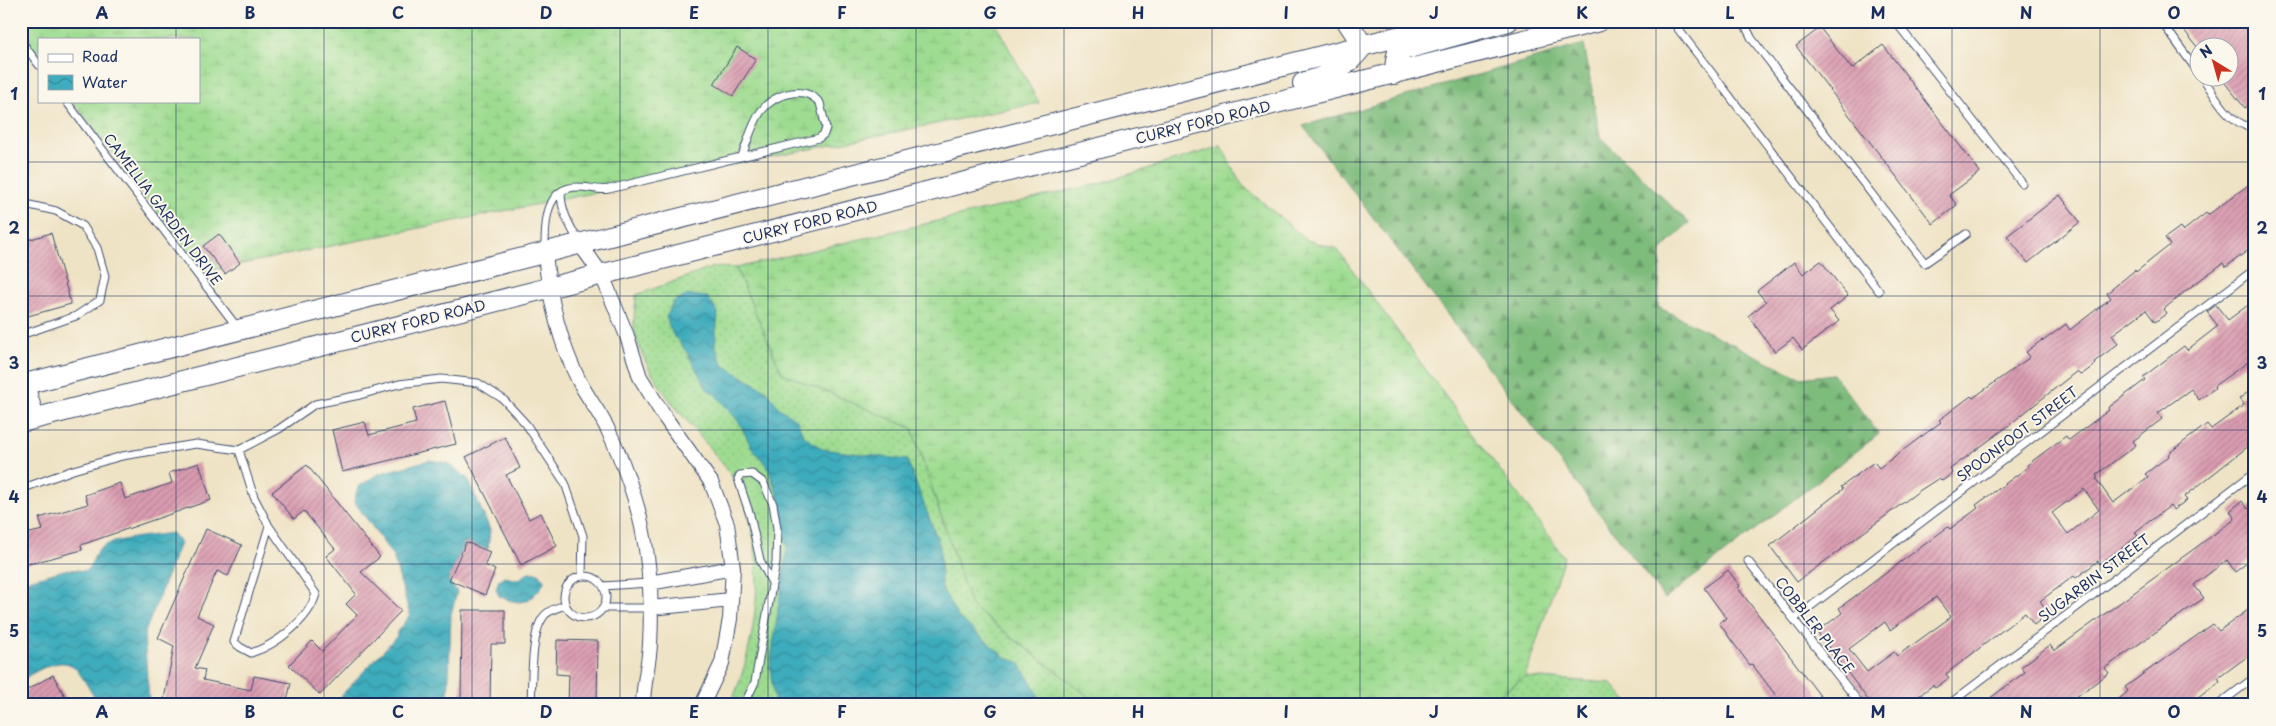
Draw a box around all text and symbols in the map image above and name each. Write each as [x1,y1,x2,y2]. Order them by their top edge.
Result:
text: A [96,0,109,24]
text: B [245,0,256,24]
text: C [392,0,404,24]
text: D [540,0,552,24]
text: E [689,0,699,24]
text: F [837,0,847,24]
text: G [983,0,997,24]
text: H [1132,0,1144,24]
text: I [1283,0,1289,24]
text: J [1429,0,1439,24]
text: K [1576,0,1588,24]
text: L [1725,0,1735,24]
text: M [1870,0,1886,24]
text: N [2020,0,2032,24]
text: O [2168,0,2181,24]
legend [38,38,200,102]
north arrow [2188,38,2238,88]
text: N [2195,39,2217,63]
text: Road [82,44,118,67]
text: Water [82,70,127,93]
text: 1 [10,81,18,105]
text: 1 [2258,81,2266,105]
street label: CURRY FORD ROAD [1133,95,1273,149]
street label: CAMELLIA GARDEN DRIVE [99,129,227,290]
street label: CURRY FORD ROAD [740,195,880,249]
text: 2 [8,215,20,239]
text: 2 [2256,215,2268,239]
street label: CURRY FORD ROAD [348,294,488,348]
text: 3 [9,350,19,374]
text: 3 [2257,350,2267,374]
street label: SPOONFOOT STREET [1952,381,2083,487]
text: 4 [9,484,20,508]
text: 4 [2257,484,2268,508]
street label: SUGARBIN STREET [2034,529,2155,627]
street label: COBBLER PLACE [1771,572,1859,678]
text: 5 [9,618,19,642]
text: 5 [2257,618,2267,642]
text: A [96,699,109,723]
text: B [245,699,256,723]
text: C [392,699,404,723]
text: D [540,699,552,723]
text: E [689,699,699,723]
text: F [837,699,847,723]
text: G [983,699,997,723]
text: H [1132,699,1144,723]
text: I [1283,699,1289,723]
text: J [1429,699,1439,723]
text: K [1576,699,1588,723]
text: L [1725,699,1735,723]
text: M [1870,699,1886,723]
text: N [2020,699,2032,723]
text: O [2168,699,2181,723]

